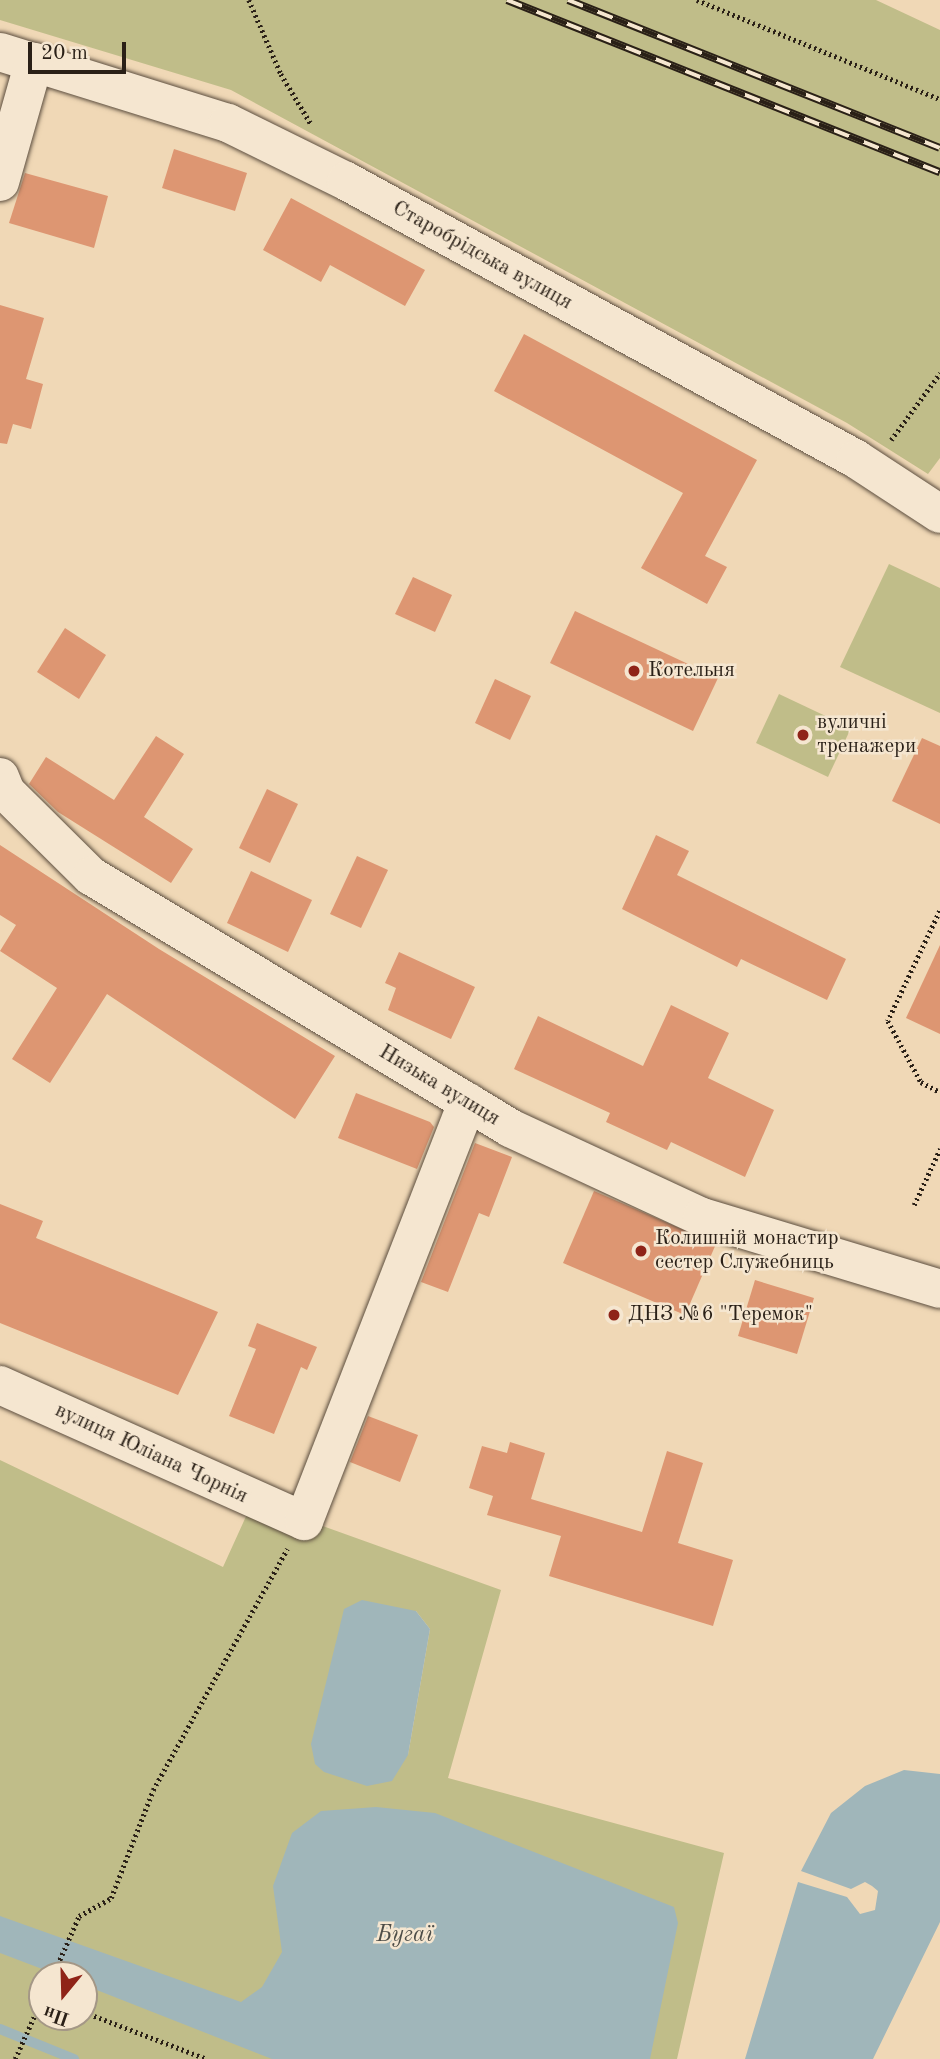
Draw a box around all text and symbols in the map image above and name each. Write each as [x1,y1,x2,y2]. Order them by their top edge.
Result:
scale bar [32,28,130,72]
text: 20 m [41,43,88,64]
street label: Старобрідська вулиця [388,196,576,316]
place label: Котельня [648,658,735,684]
marker: Котельня [626,663,642,679]
place label: вуличні тренажери [817,710,916,760]
marker: вуличні тренажери [795,727,811,743]
street label: Низька вулиця [374,1040,504,1132]
place label: Колишній монастир сестер Служебниць [655,1226,839,1276]
marker: Колишній монастир сестер Служебниць [633,1243,649,1259]
place label: ДНЗ №6 "Теремок" [628,1302,813,1328]
marker: ДНЗ №6 "Теремок" [606,1307,622,1323]
street label: вулиця Юліана Чорнія [51,1398,251,1510]
water label: Бугаї [377,1921,433,1949]
north arrow [28,1961,98,2031]
text: Пн [41,2001,72,2028]

